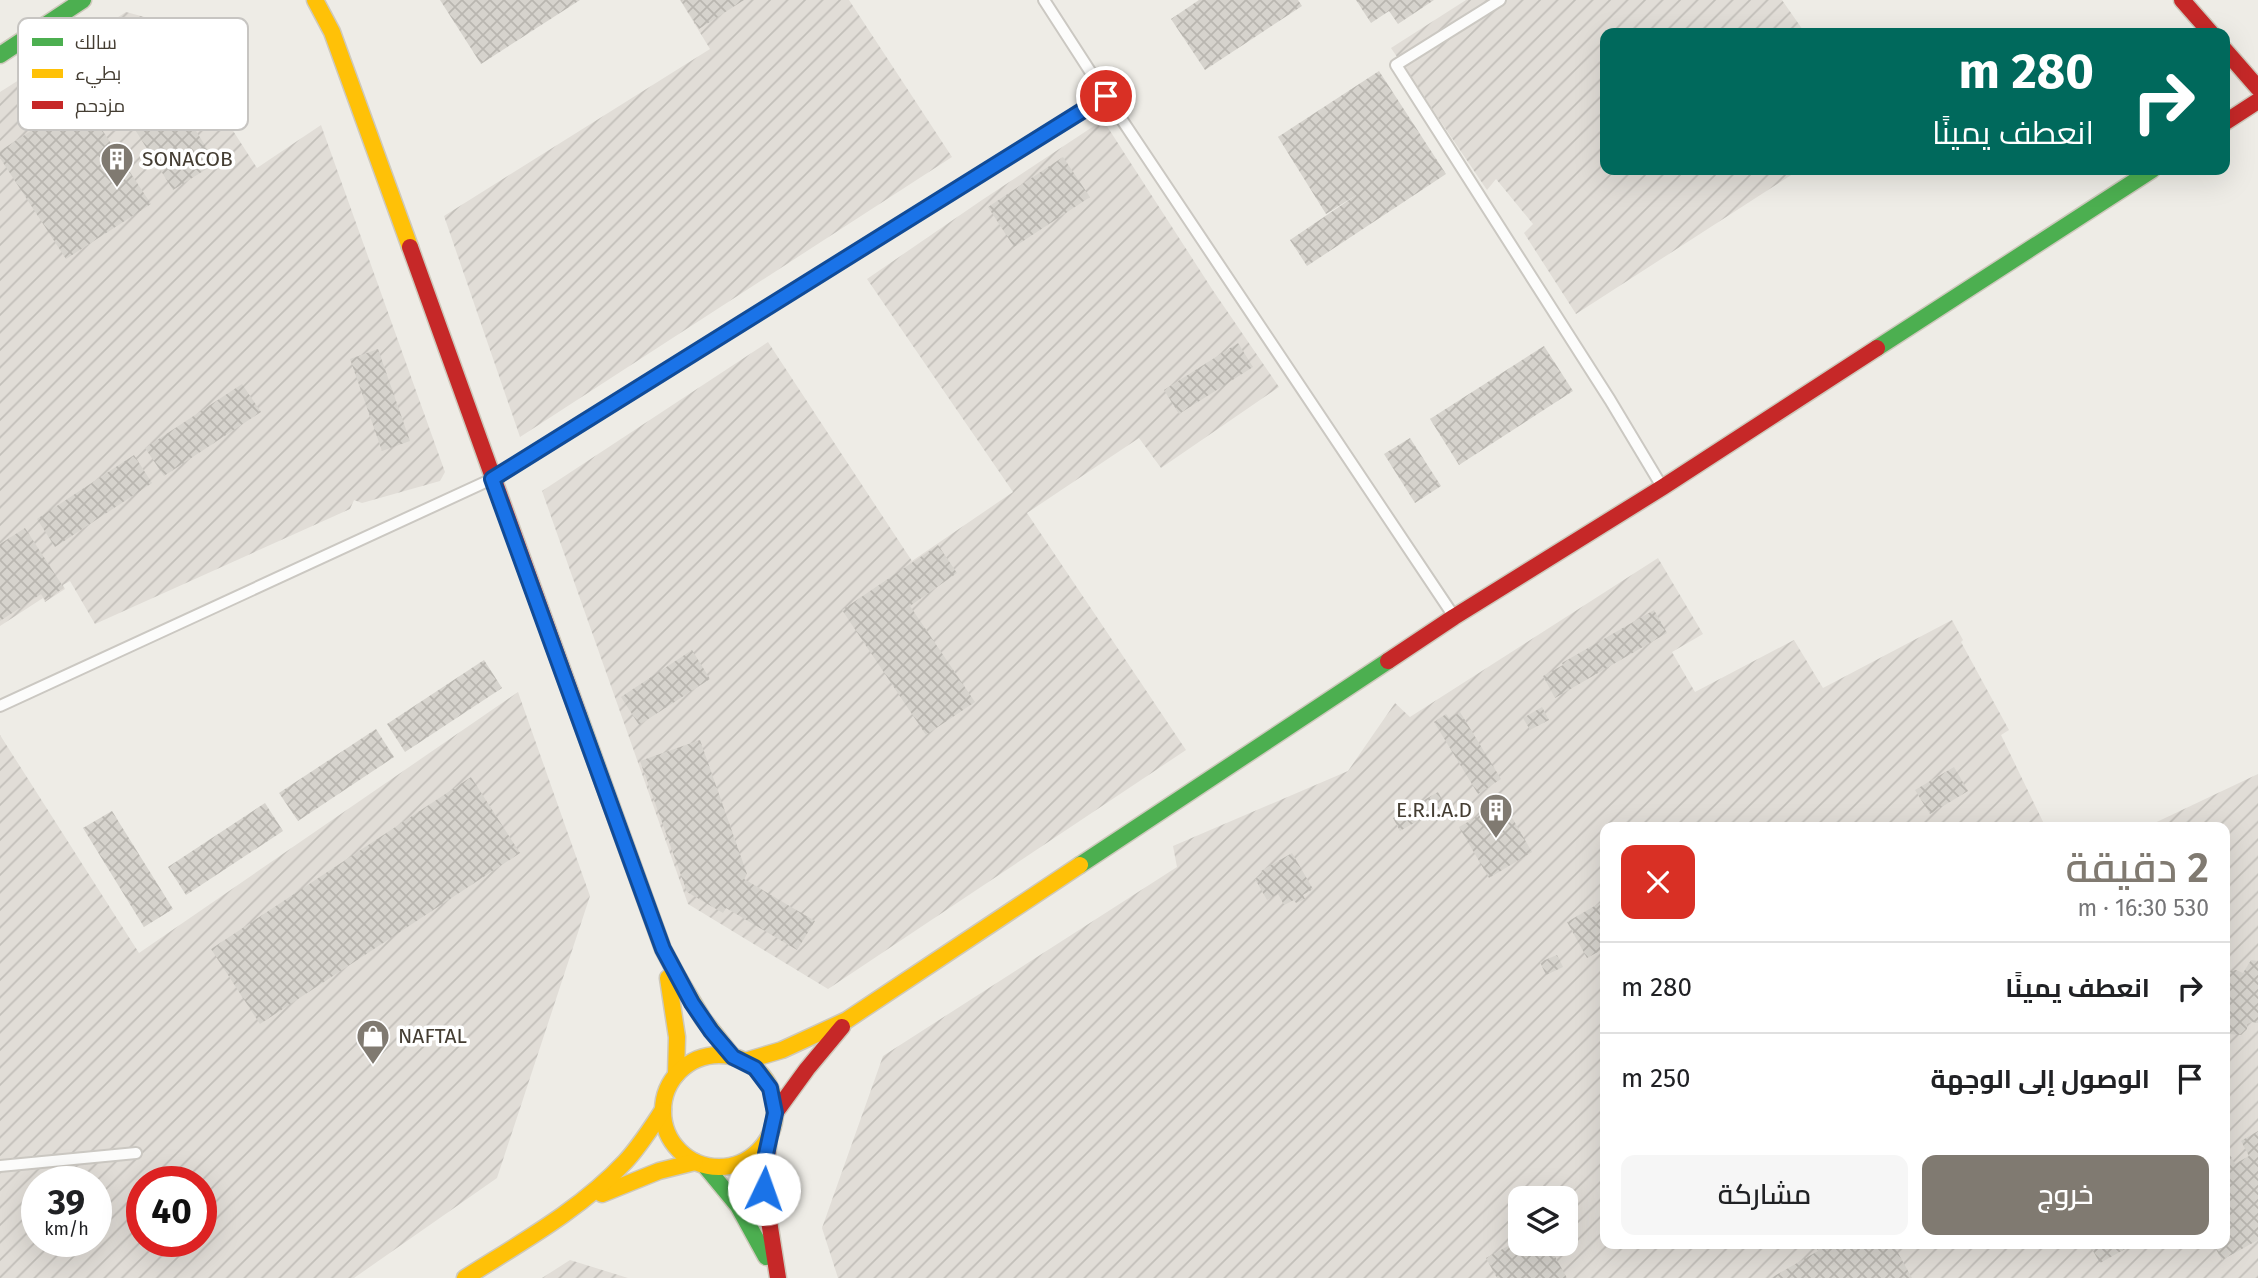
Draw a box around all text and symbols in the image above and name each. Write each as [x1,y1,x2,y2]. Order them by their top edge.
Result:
legend [18,18,248,130]
text: سالك [75,31,117,54]
text: 280 m [1959,42,2094,101]
icon: right [2118,56,2209,147]
text: بطيء [75,62,121,88]
pin [1076,66,1136,126]
icon: arrive [1087,77,1125,115]
text: مزدحم [75,94,125,119]
text: انعطف يمينًا [1932,114,2094,152]
building icon: SONACOB [98,140,136,189]
place label: SONACOB [142,146,233,172]
building icon: E.R.I.A.D [1477,791,1515,840]
place label: E.R.I.A.D [1396,797,1472,823]
text: 2 دقيقة [2065,843,2209,893]
button: close [1621,845,1695,919]
text: 530 m · 16:30 [2078,894,2209,922]
icon: right [2171,969,2209,1007]
text: 280 m [1621,972,1692,1003]
text: انعطف يمينًا [2005,973,2150,1004]
shop icon: NAFTAL [354,1017,392,1066]
place label: NAFTAL [398,1023,468,1049]
icon: arrive [2171,1060,2209,1098]
text: 250 m [1621,1063,1691,1094]
text: الوصول إلى الوجهة [1931,1064,2150,1095]
position arrow [727,1152,801,1226]
button: مشاركة [1621,1155,1908,1235]
button: خروج [1922,1155,2209,1235]
speed limit sign: 40 [126,1166,217,1257]
text: 39 [48,1181,85,1223]
map controls [1508,1186,1578,1256]
button: layers [1508,1186,1578,1256]
text: km/h [44,1218,89,1240]

